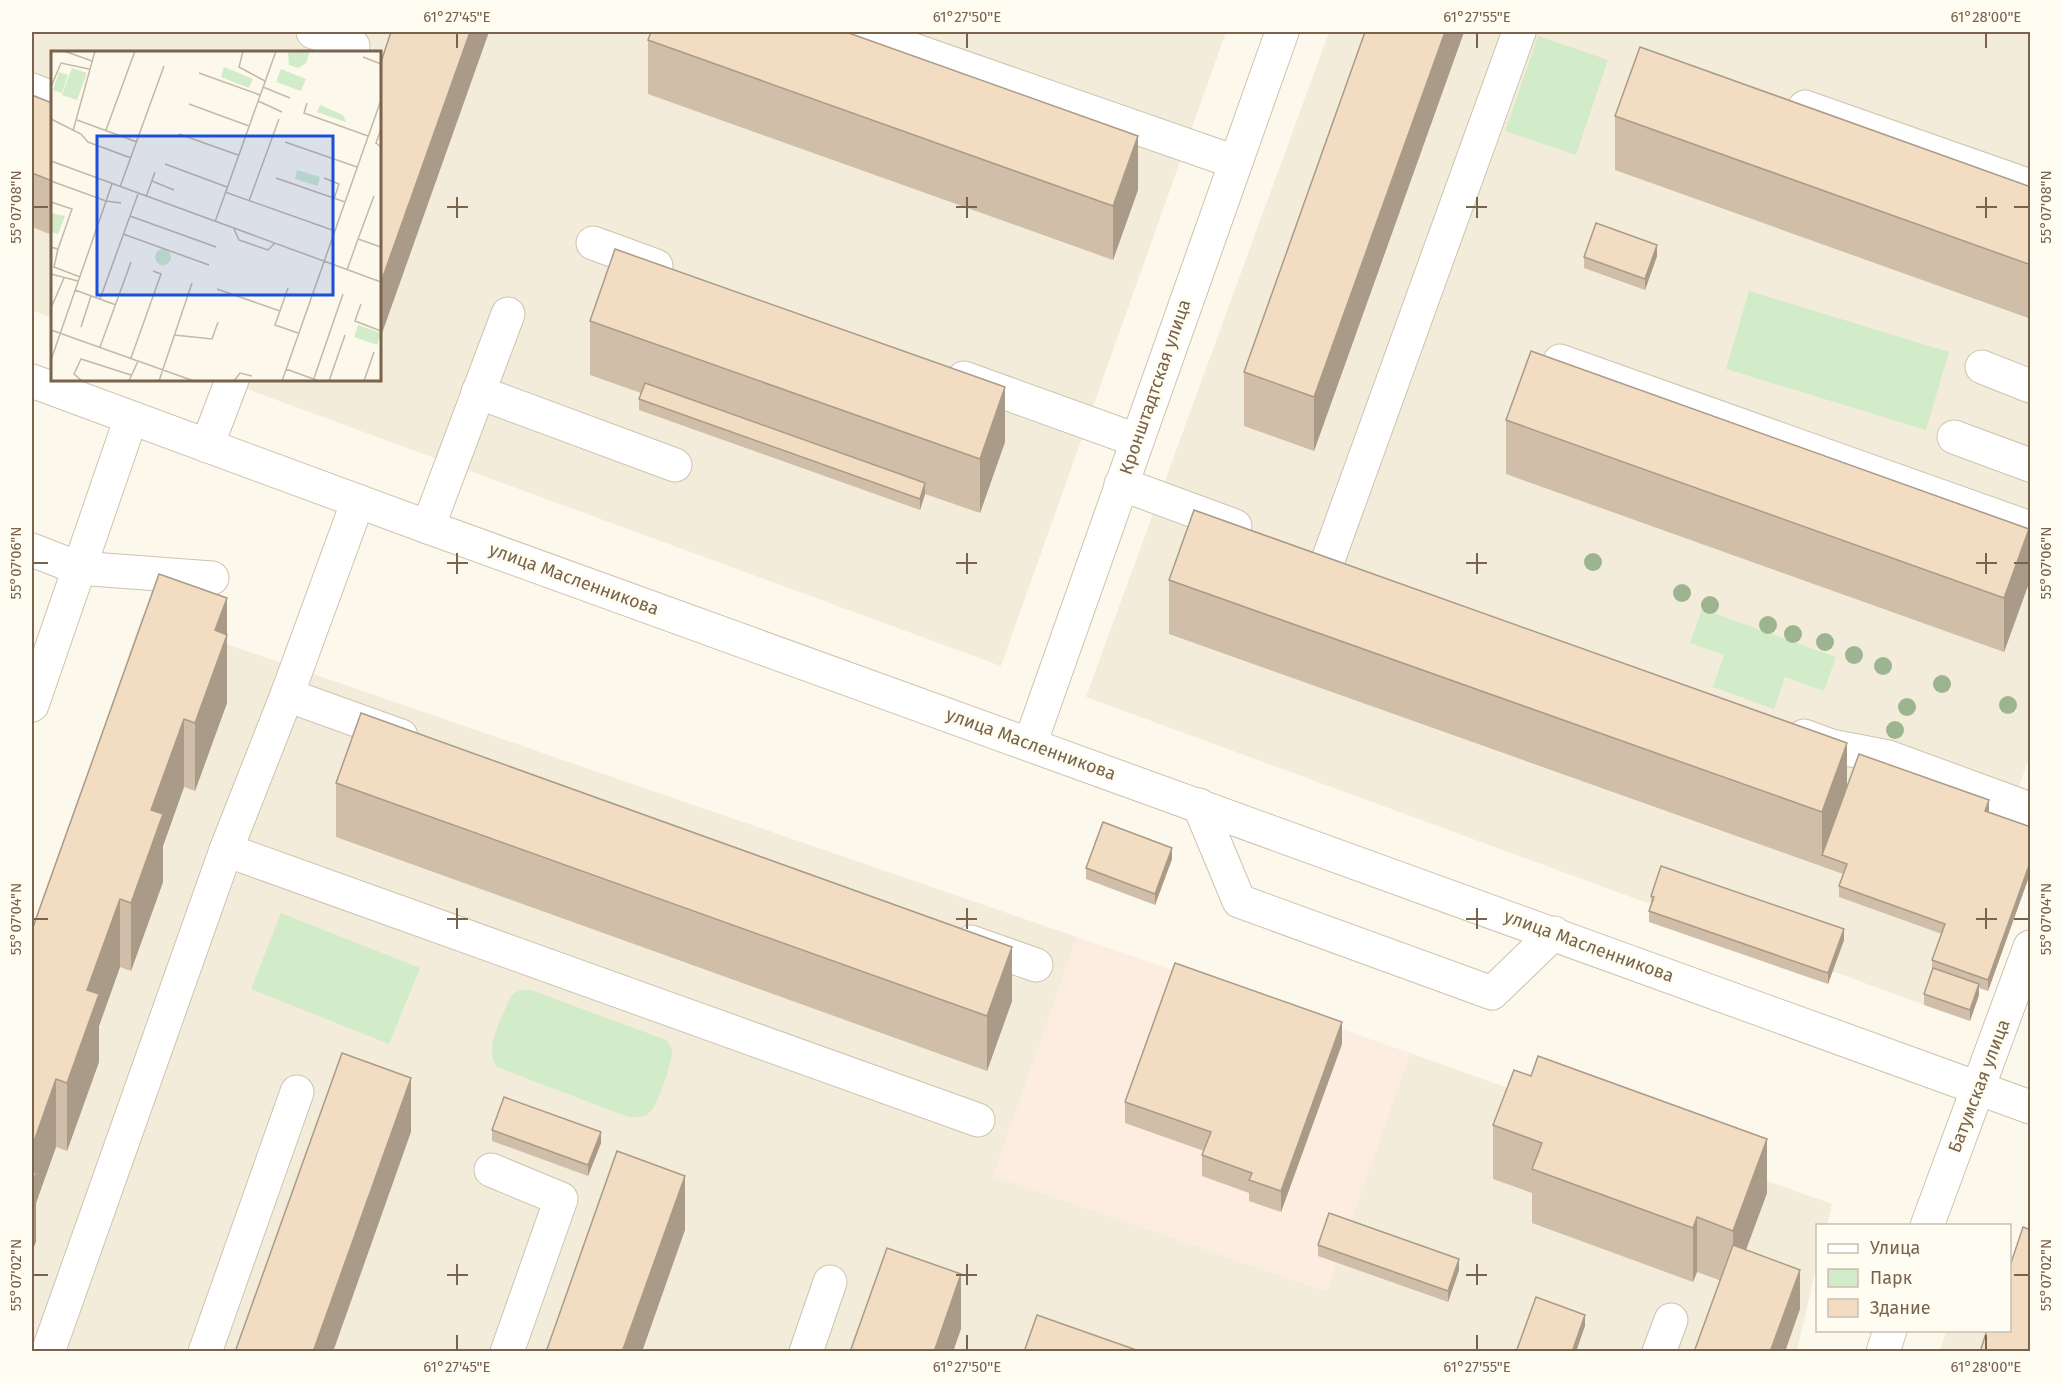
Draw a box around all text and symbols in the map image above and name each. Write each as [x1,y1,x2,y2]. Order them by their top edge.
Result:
text: 61°27'45"E [423,8,491,26]
text: 61°27'50"E [933,8,1001,26]
text: 61°27'55"E [1443,8,1511,26]
text: 61°28'00"E [1951,8,2021,26]
inset map [51,51,381,381]
text: 55°07'08"N [7,170,25,244]
text: 55°07'08"N [2037,170,2055,244]
street label: Кронштадтская улица [1115,296,1195,478]
text: 55°07'06"N [7,527,25,599]
text: 55°07'06"N [2037,527,2055,599]
street label: улица Масленникова [486,538,662,620]
street label: улица Масленникова [943,703,1119,785]
text: 55°07'04"N [7,883,25,955]
text: 55°07'04"N [2037,883,2055,955]
street label: улица Масленникова [1501,905,1677,987]
street label: Батумская улица [1943,1016,2015,1156]
legend [1816,1224,2011,1332]
text: Улица [1870,1237,1920,1259]
text: 55°07'02"N [7,1239,25,1311]
text: 55°07'02"N [2037,1239,2055,1311]
text: Парк [1870,1267,1913,1289]
text: Здание [1870,1297,1931,1319]
text: 61°27'45"E [423,1358,491,1376]
text: 61°27'50"E [933,1358,1001,1376]
text: 61°27'55"E [1443,1358,1511,1376]
text: 61°28'00"E [1951,1358,2021,1376]

